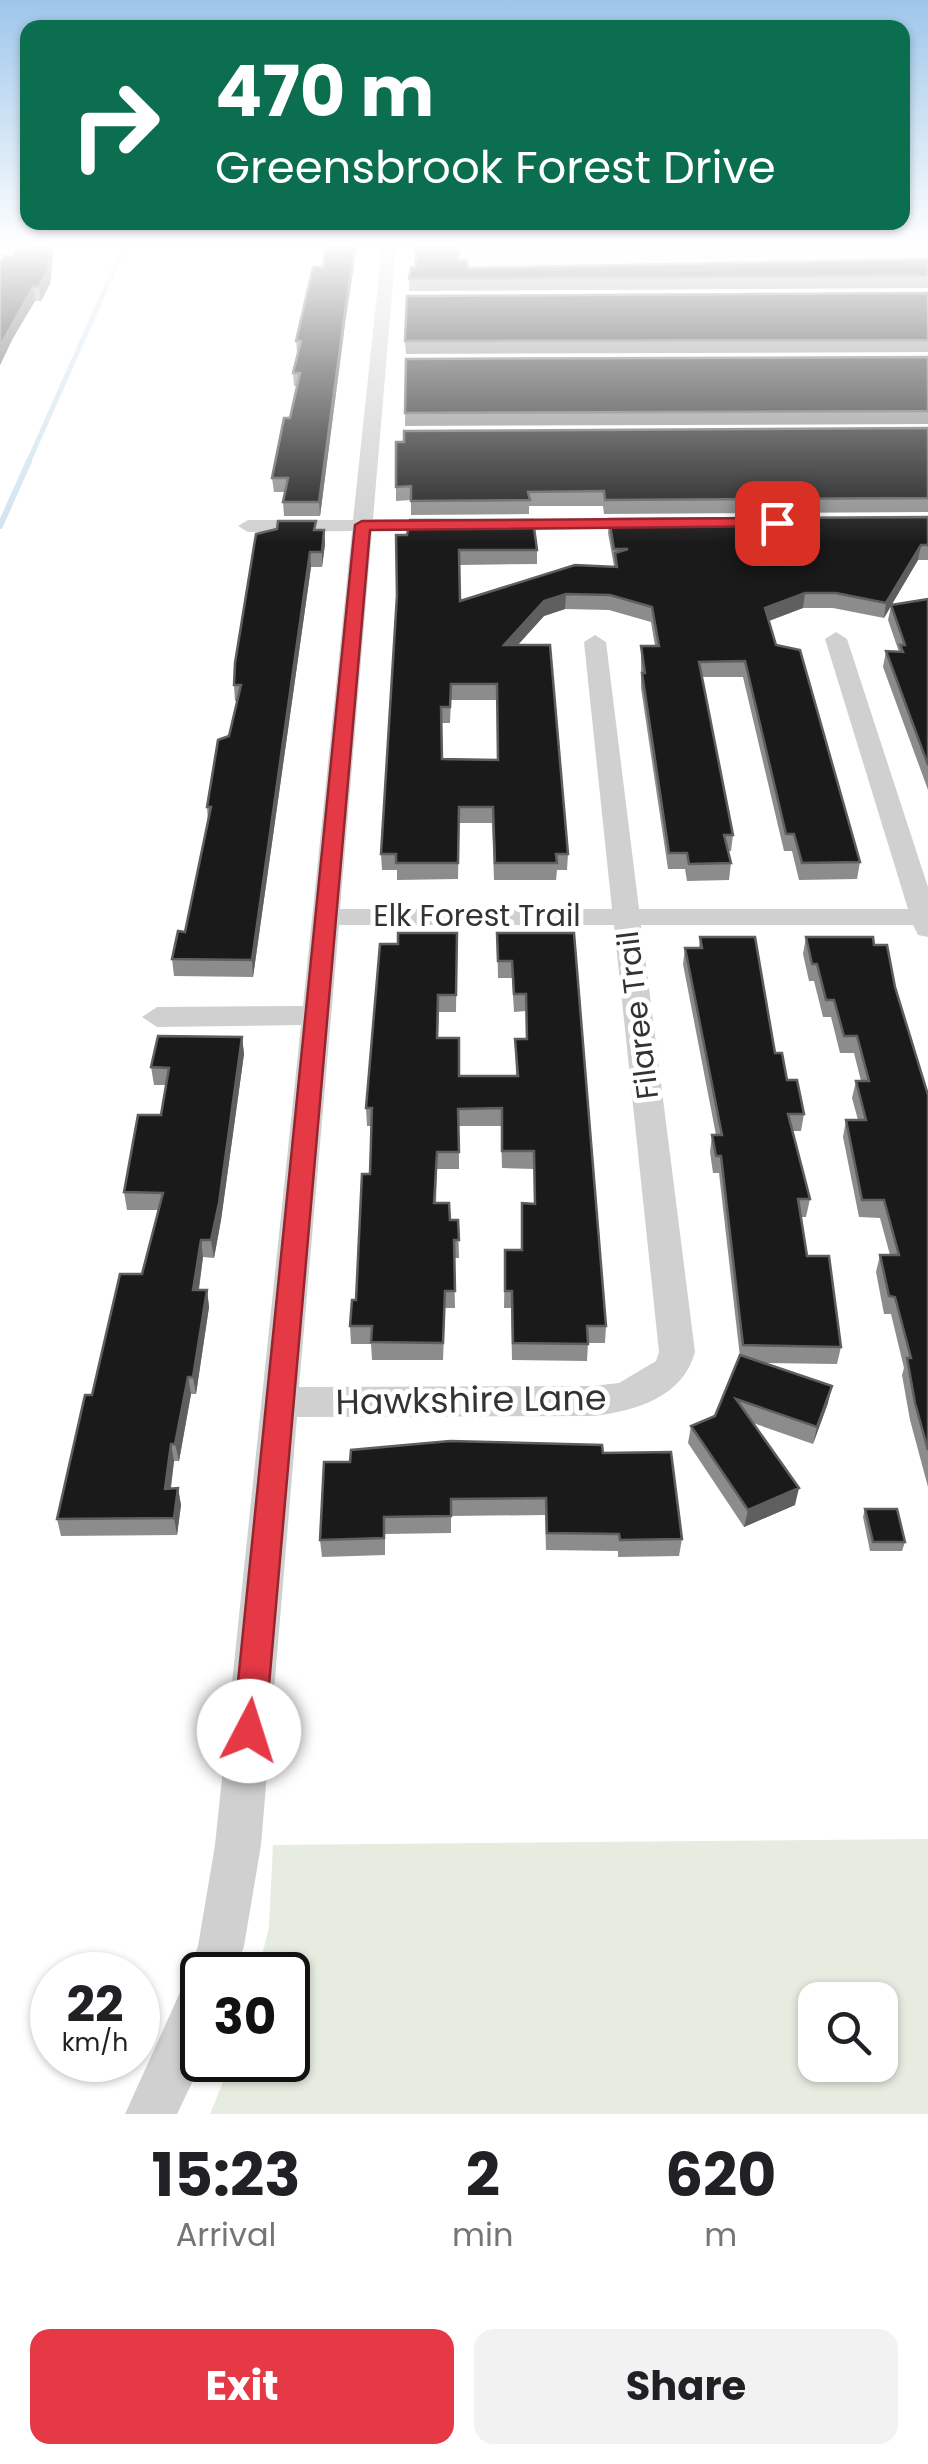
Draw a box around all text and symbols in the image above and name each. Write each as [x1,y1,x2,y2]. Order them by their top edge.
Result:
text: 470 m [215,42,434,141]
icon: right [50,60,180,190]
text: Greensbrook Forest Drive [215,136,776,199]
pin [735,481,820,566]
icon: arrive [750,496,805,551]
street label: Elk Forest Trail [373,894,581,937]
street label: Filaree Trail [606,929,669,1102]
street label: Hawkshire Lane [335,1373,607,1426]
position arrow [197,1679,301,1783]
speed limit sign: 30 [180,1952,310,2082]
text: 22 [66,1969,124,2040]
map controls [798,1982,898,2082]
button: search [798,1982,898,2082]
text: km/h [62,2025,128,2060]
text: 15:23 [151,2133,301,2217]
text: 2 [466,2133,500,2217]
text: 620 [665,2133,777,2217]
text: Arrival [176,2212,276,2257]
text: min [452,2212,513,2257]
text: m [704,2212,737,2257]
button: Exit [30,2329,454,2444]
button: Share [474,2329,898,2444]

